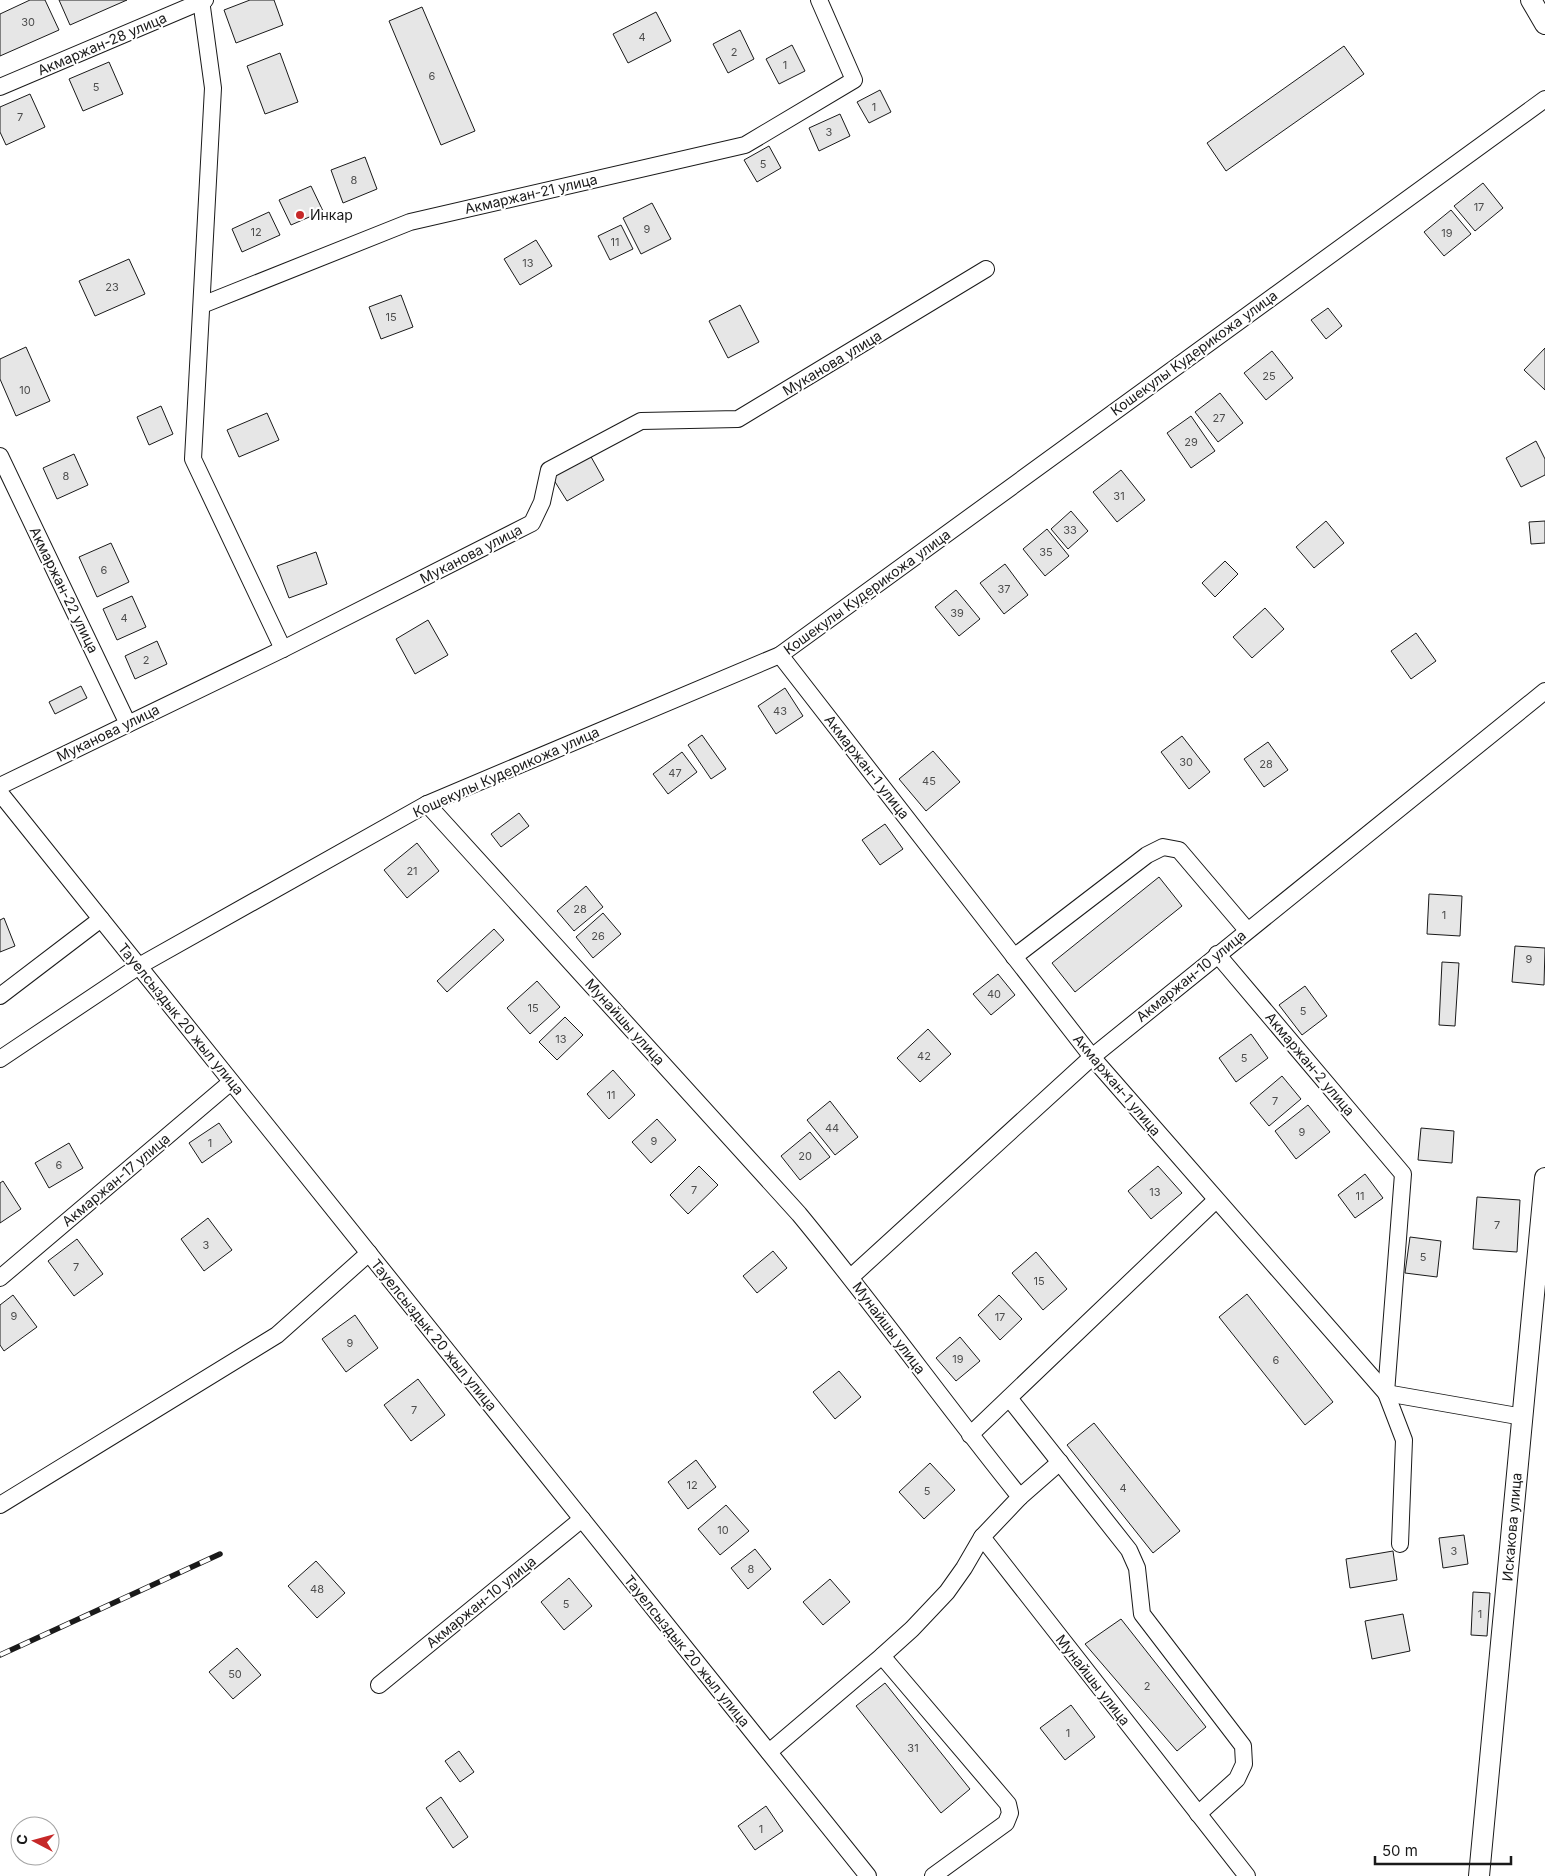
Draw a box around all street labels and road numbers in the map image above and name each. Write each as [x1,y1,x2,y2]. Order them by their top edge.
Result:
street label: Акмаржан-28 улица [35,9,169,78]
street label: Акмаржан-21 улица [463,170,599,217]
street label: Кошекулы Кудерикожа улица [1107,286,1281,419]
street label: Муканова улица [779,326,884,399]
street label: Муканова улица [417,521,525,587]
street label: Акмаржан-22 улица [26,524,102,656]
street label: Кошекулы Кудерикожа улица [780,525,954,658]
street label: Муканова улица [54,700,162,765]
street label: Акмаржан-1 улица [821,711,913,822]
street label: Кошекулы Кудерикожа улица [410,723,602,820]
street label: Акмаржан-10 улица [1132,926,1249,1025]
street label: Тауелсыздык 20 жыл улица [115,939,248,1098]
street label: Мунайшы улица [582,975,669,1068]
street label: Акмаржан-2 улица [1262,1008,1359,1119]
street label: Акмаржан-1 улица [1070,1030,1165,1139]
street label: Акмаржан-17 улица [58,1130,173,1230]
street label: Тауелсыздык 20 жыл улица [368,1255,501,1414]
street label: Мунайшы улица [849,1278,929,1377]
street label: Искакова улица [1498,1472,1525,1582]
street label: Акмаржан-10 улица [422,1552,539,1651]
street label: Тауелсыздык 20 жыл улица [621,1571,754,1730]
street label: Мунайшы улица [1053,1631,1134,1728]

